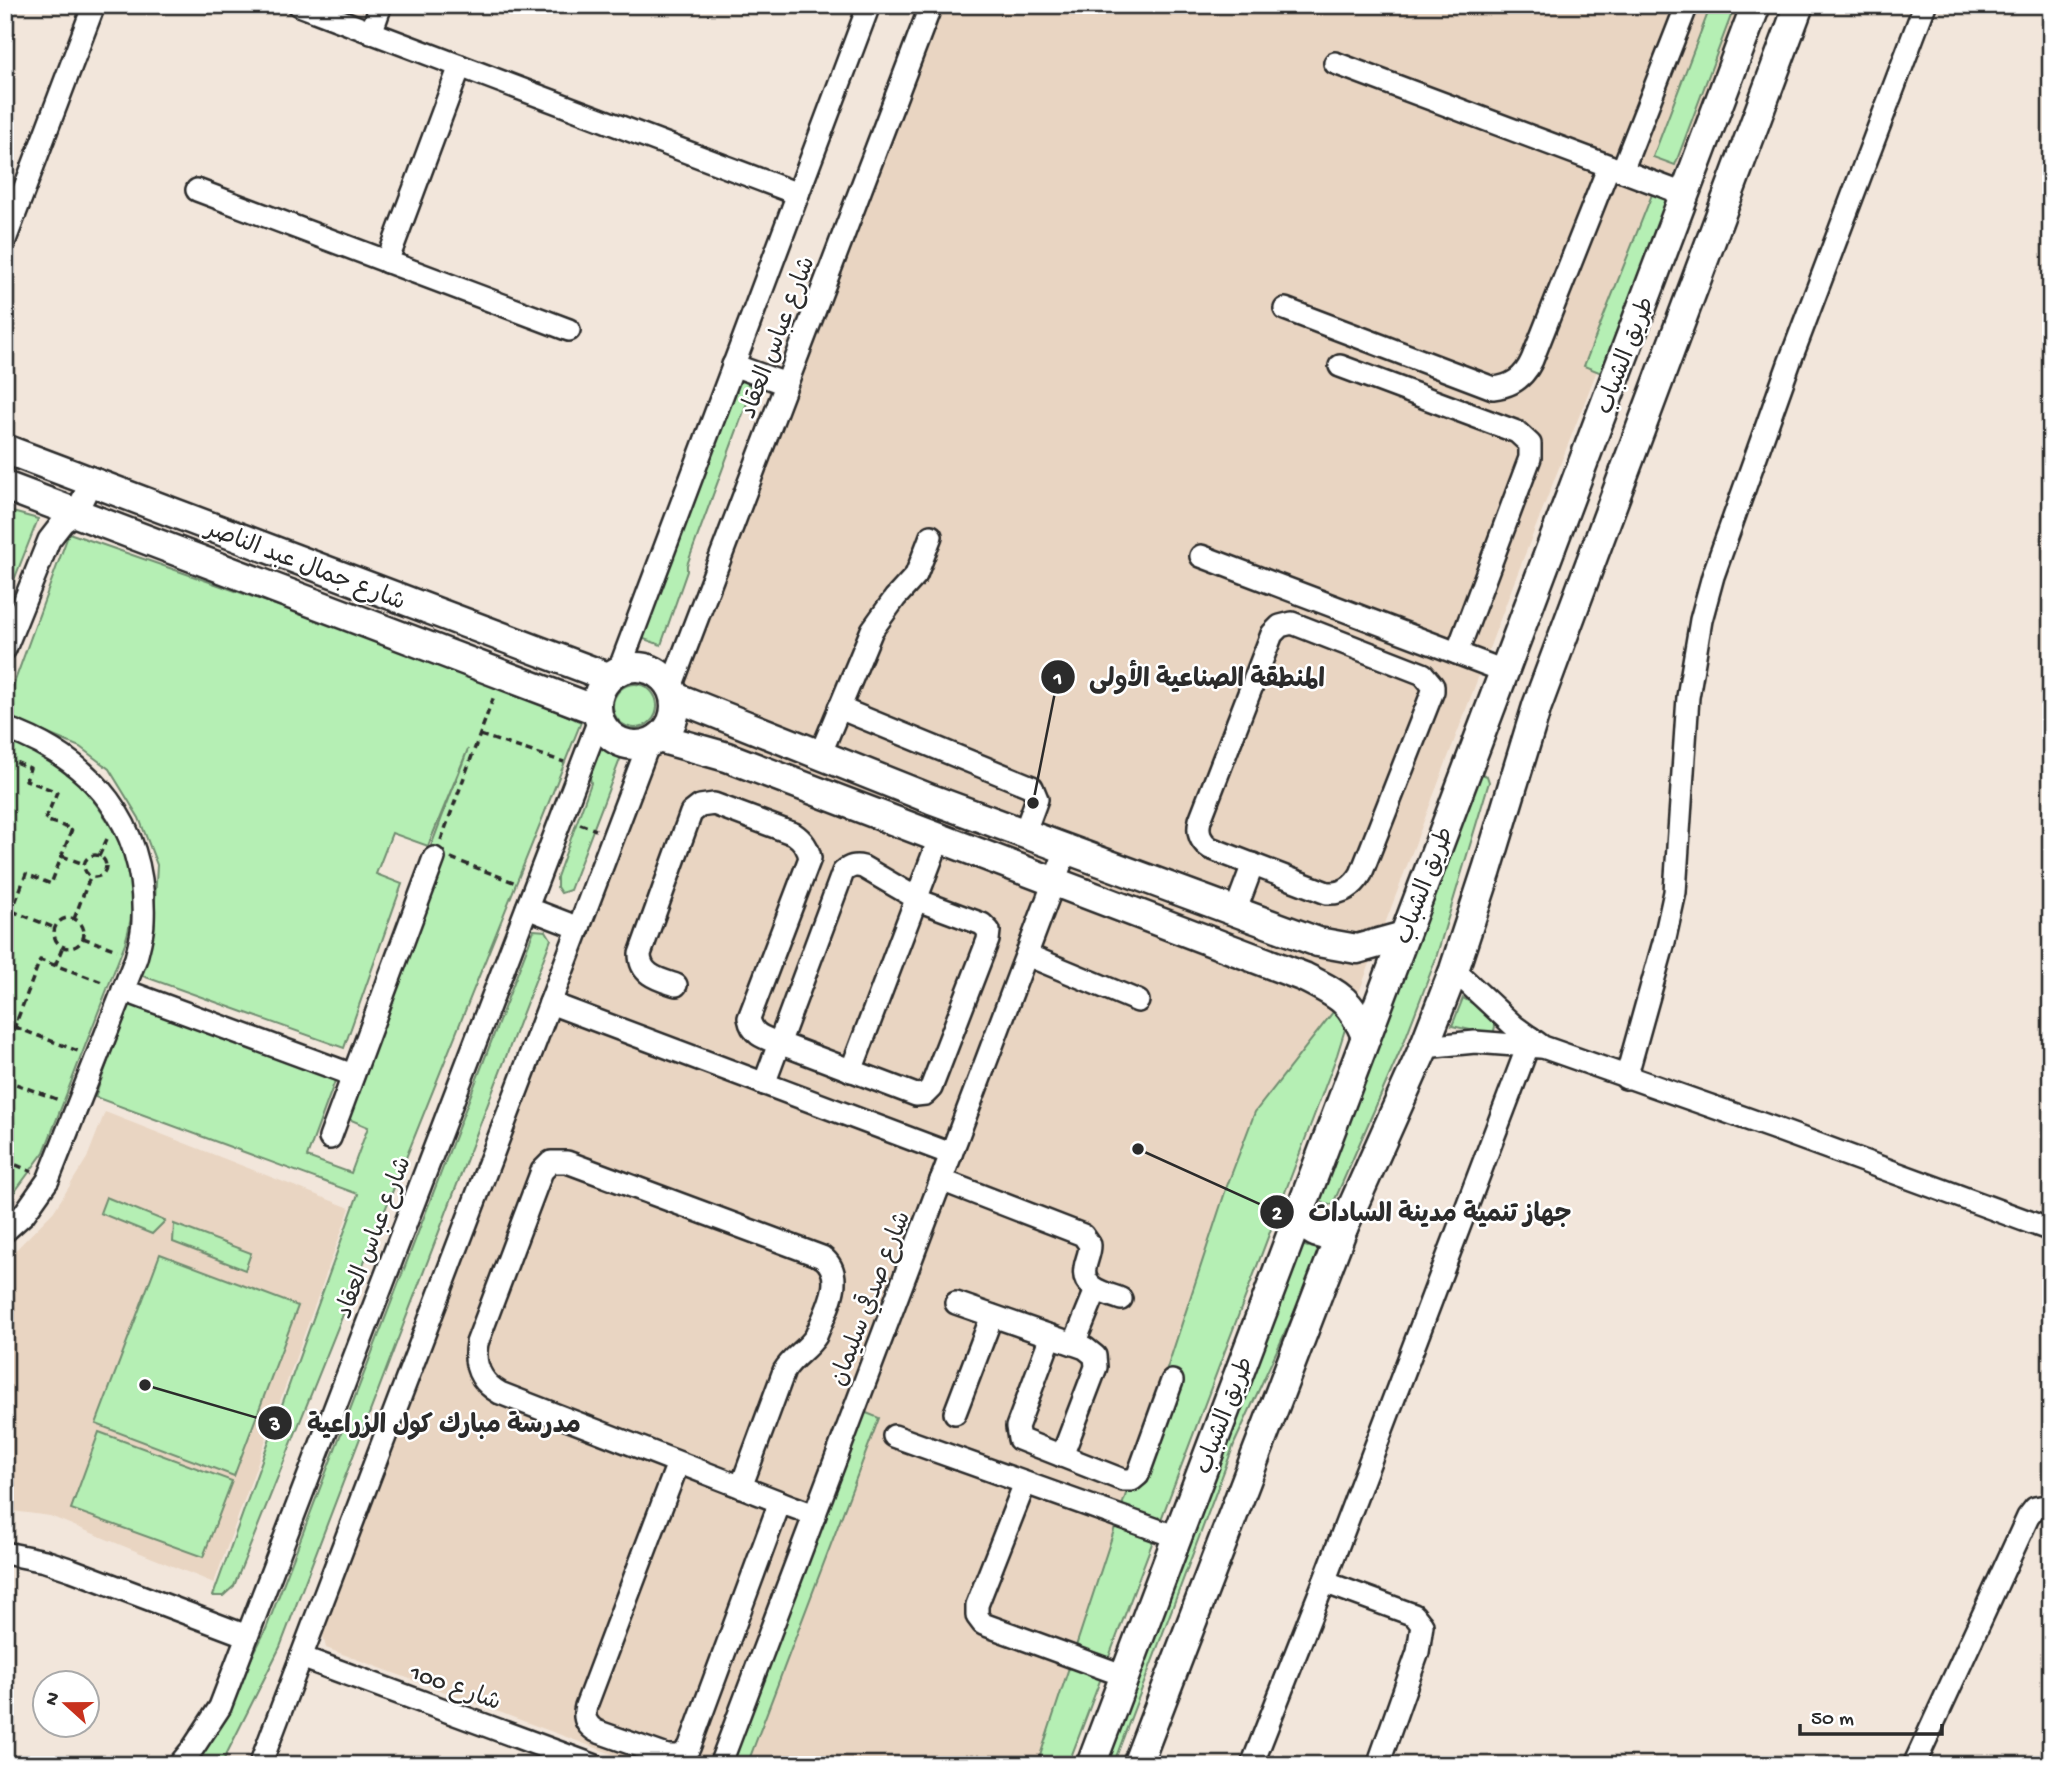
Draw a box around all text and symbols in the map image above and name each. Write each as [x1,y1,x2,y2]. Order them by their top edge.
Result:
street label: شارع عباس العقاد [735,253,823,423]
street label: طريق الشباب [1592,294,1663,419]
street label: شارع جمال عبد الناصر [199,515,409,619]
callout: المنطقة الصناعية الأولى [1040,653,1339,700]
text: المنطقة الصناعية الأولى [1089,659,1325,697]
text: 1 [1053,668,1062,693]
street label: طريق الشباب [1391,824,1462,949]
street label: شارع عباس العقاد [331,1153,419,1323]
callout: جهاز تنمية مدينة السادات [1260,1189,1586,1236]
text: جهاز تنمية مدينة السادات [1309,1200,1571,1232]
text: 2 [1272,1203,1283,1228]
street label: شارع صدقي سليمان [821,1206,919,1391]
street label: طريق الشباب [1191,1354,1262,1479]
callout: مدرسة مبارك كول الزراعية [258,1400,595,1447]
text: مدرسة مبارك كول الزراعية [307,1411,581,1443]
text: 3 [269,1414,281,1439]
street label: شارع 100 [404,1659,504,1719]
north arrow [32,1668,102,1738]
text: N [40,1689,66,1709]
scale bar [1800,1693,1942,1737]
text: 50 m [1811,1708,1854,1733]

